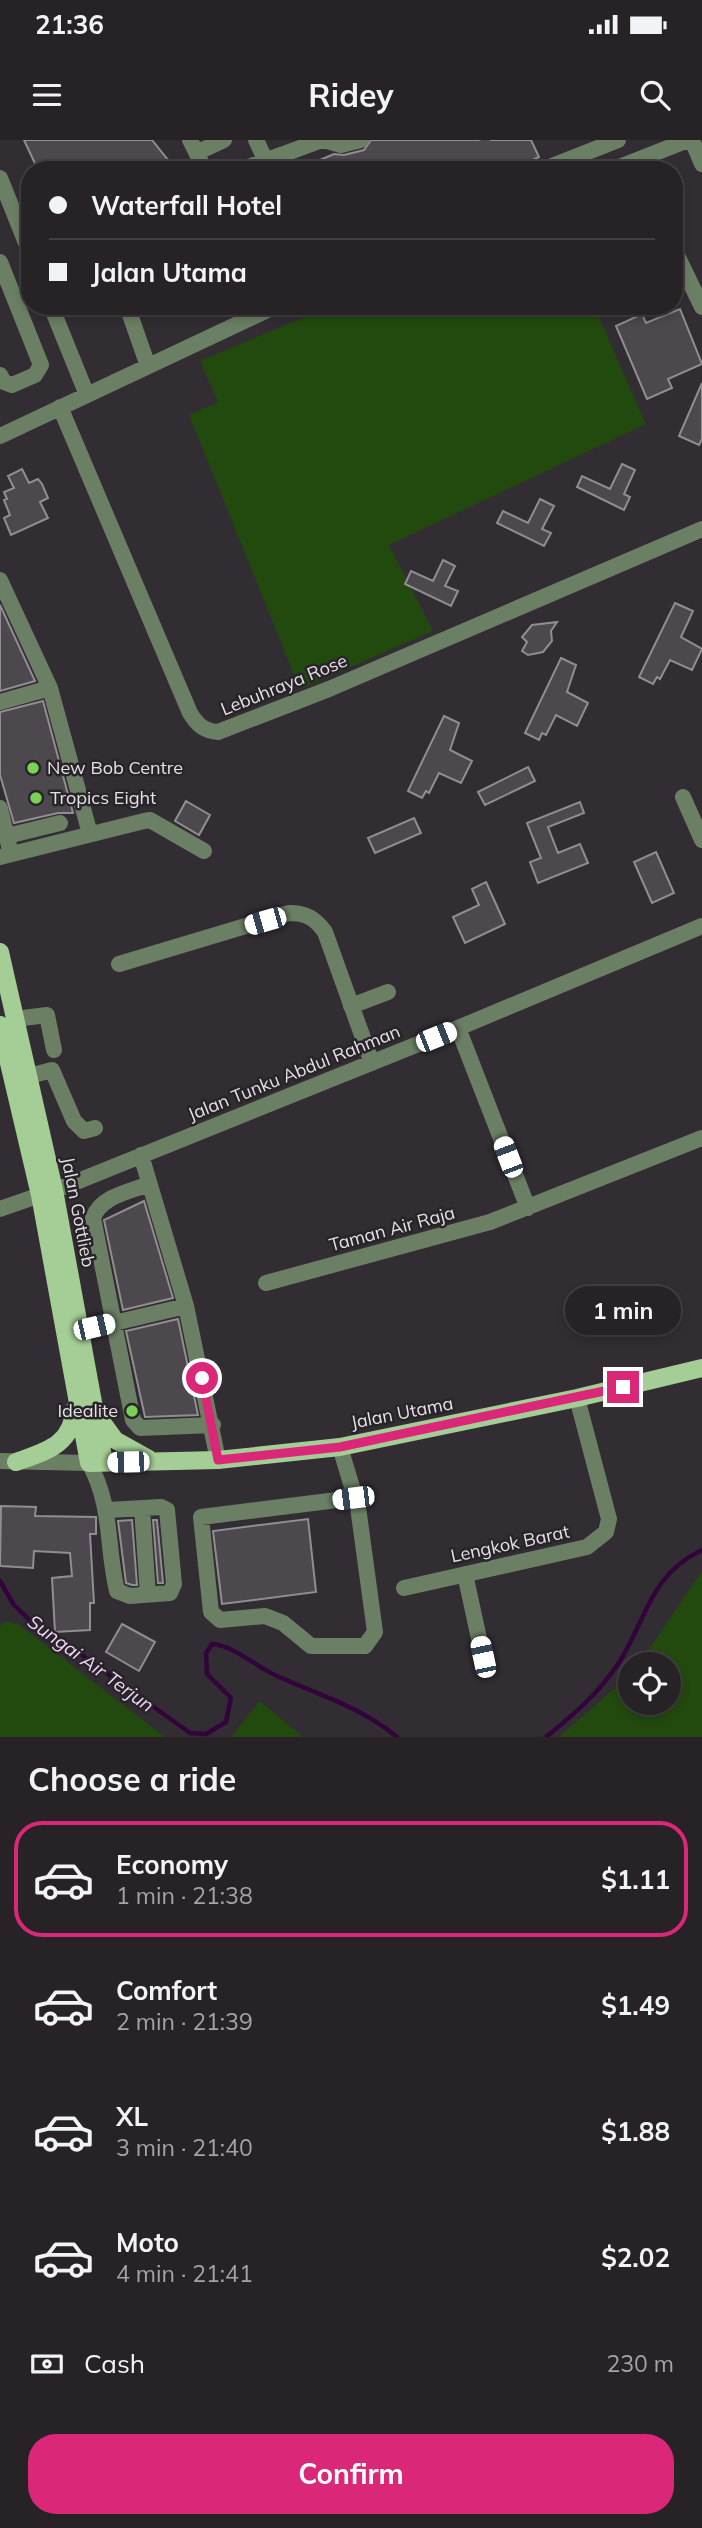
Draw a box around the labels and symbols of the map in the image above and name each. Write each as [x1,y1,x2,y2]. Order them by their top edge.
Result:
street label: Lebuhraya Rose [217,649,350,720]
place label: New Bob Centre [47,756,183,779]
marker: New Bob Centre [25,760,41,776]
place label: Tropics Eight [50,786,156,809]
marker: Tropics Eight [28,790,44,806]
car [242,905,289,937]
street label: Jalan Tunku Abdul Rahman [184,1019,403,1126]
car [413,1019,460,1055]
car [491,1134,526,1180]
street label: Jalan Gottlieb [57,1155,100,1269]
street label: Taman Air Raja [326,1201,457,1256]
callout: 1 min [565,1286,681,1334]
car [72,1312,117,1342]
route start [186,1362,218,1394]
route end [607,1371,639,1403]
street label: Jalan Utama [349,1391,455,1434]
place label: Idealite [57,1399,118,1422]
marker: Idealite [124,1403,140,1419]
car [107,1451,150,1473]
car [331,1485,376,1511]
street label: Lengkok Barat [448,1520,571,1567]
water label: Sungai Air Terjun [23,1609,159,1717]
car [469,1634,498,1680]

